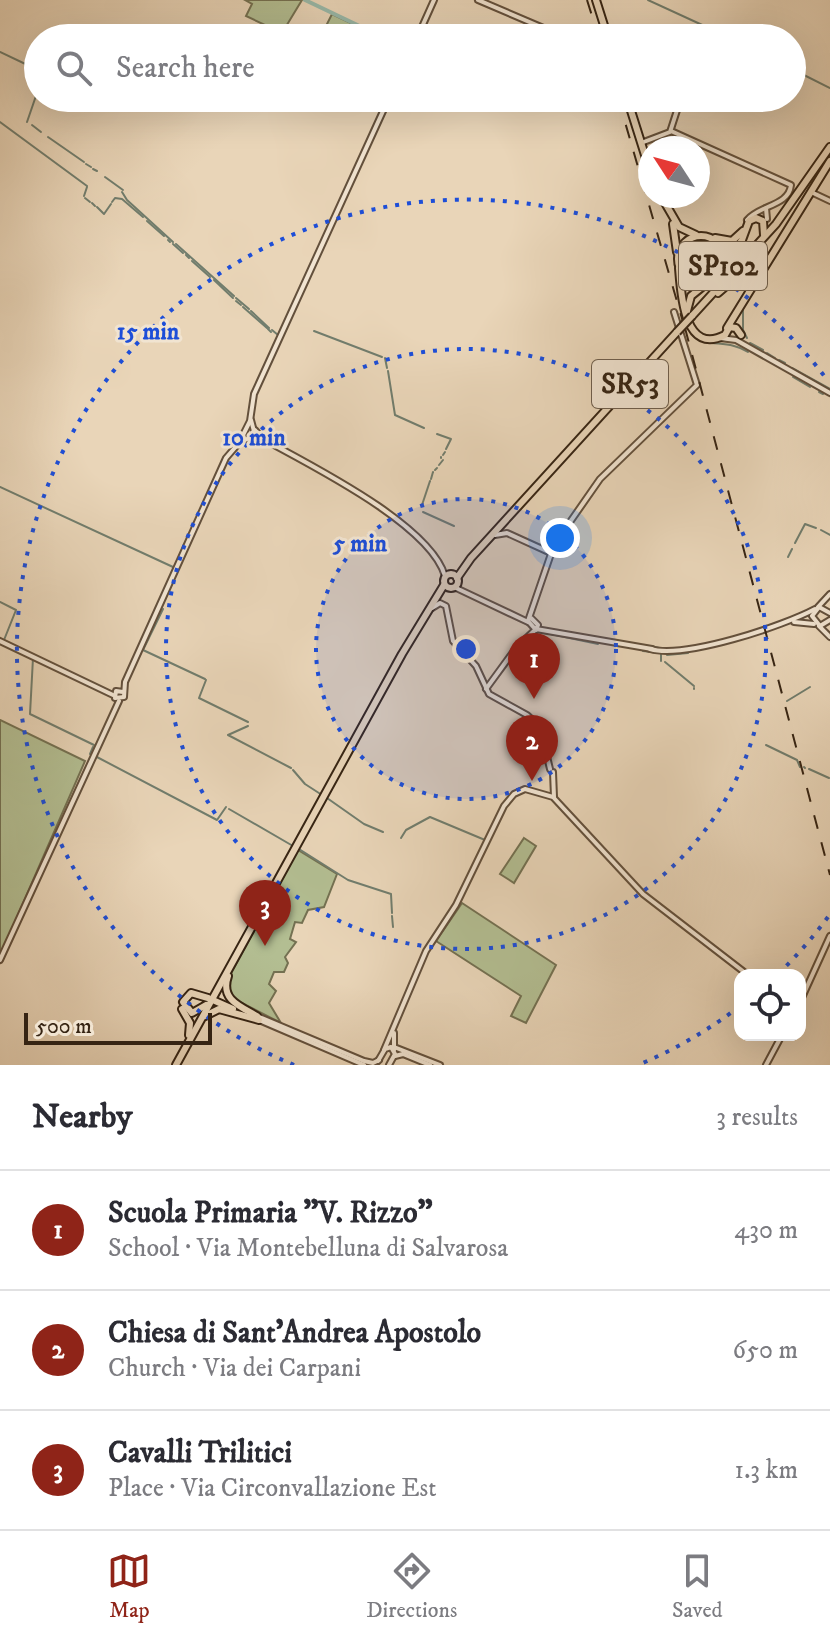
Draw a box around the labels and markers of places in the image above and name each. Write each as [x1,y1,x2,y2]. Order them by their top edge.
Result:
pin: 1 [508,633,560,699]
centre of rings [452,635,480,663]
pin: 2 [506,715,558,781]
pin: 3 [239,880,291,946]

